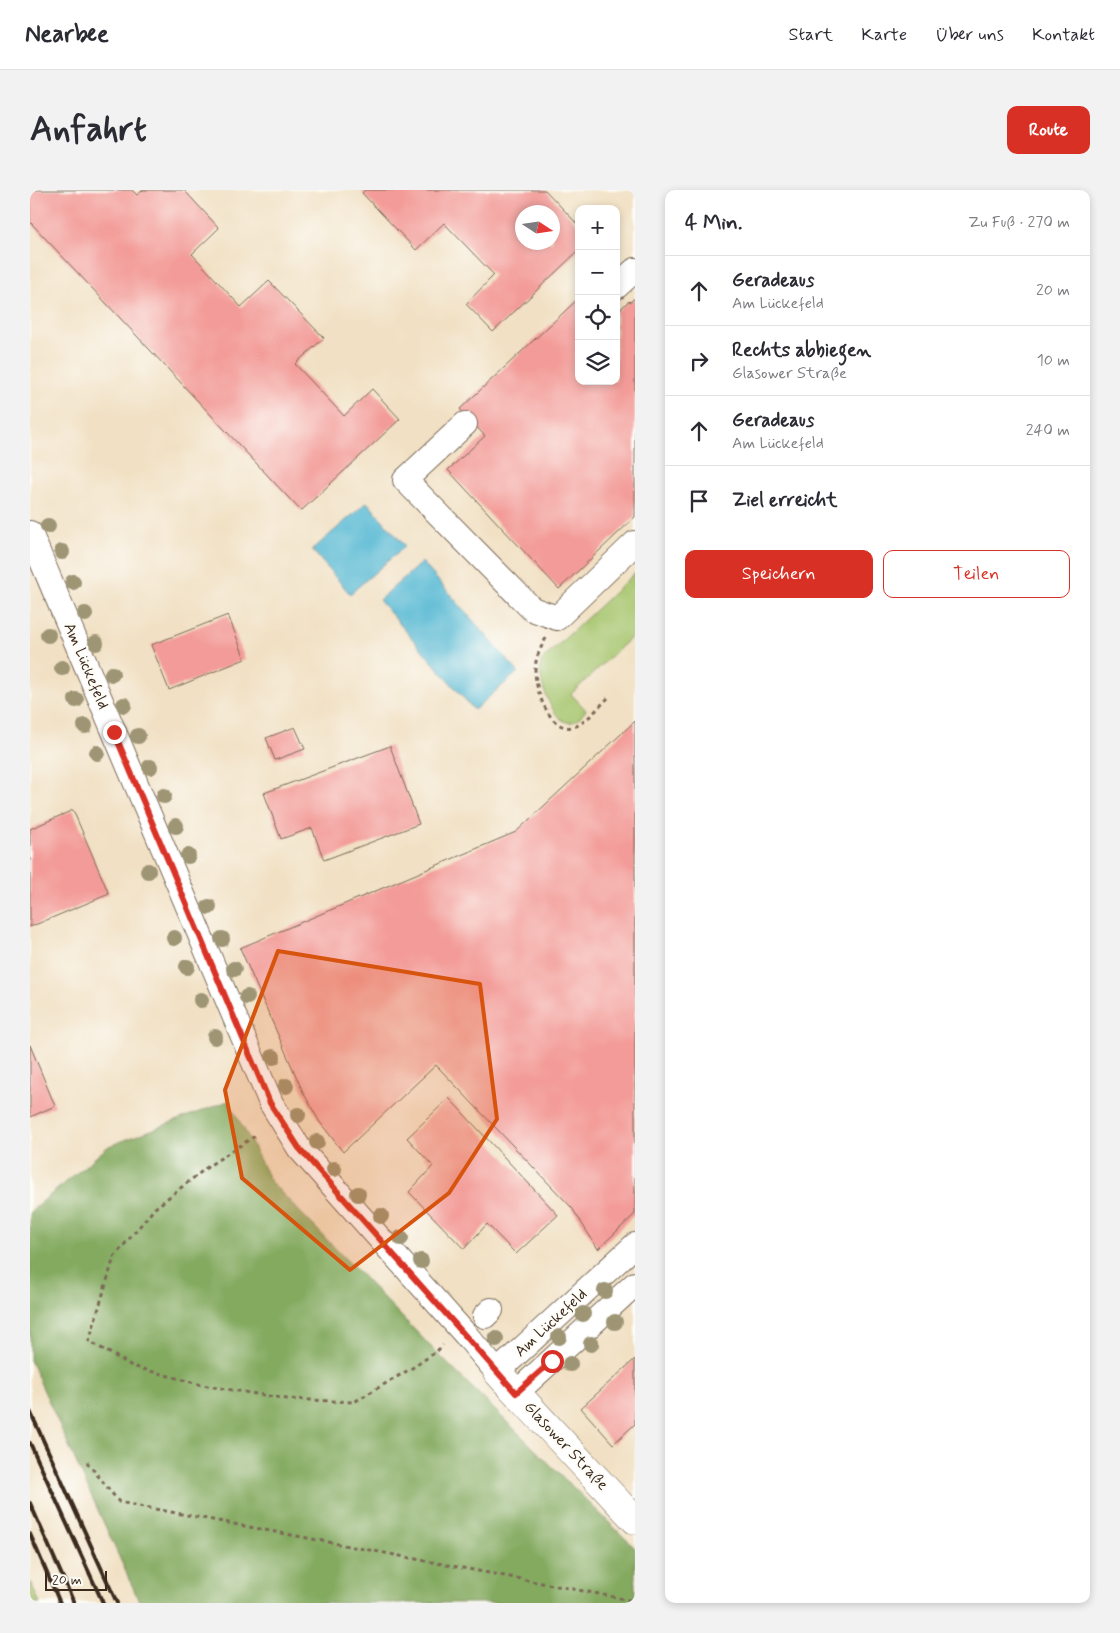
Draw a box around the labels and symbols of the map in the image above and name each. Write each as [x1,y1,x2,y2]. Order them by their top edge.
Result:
north arrow [515,205,560,250]
street label: Am Lückefeld [58,620,114,712]
route end [103,721,126,744]
street label: Am Lückefeld [510,1284,592,1362]
route start [541,1350,564,1373]
street label: Glasower Straße [519,1397,613,1495]
scale bar [45,1568,108,1591]

